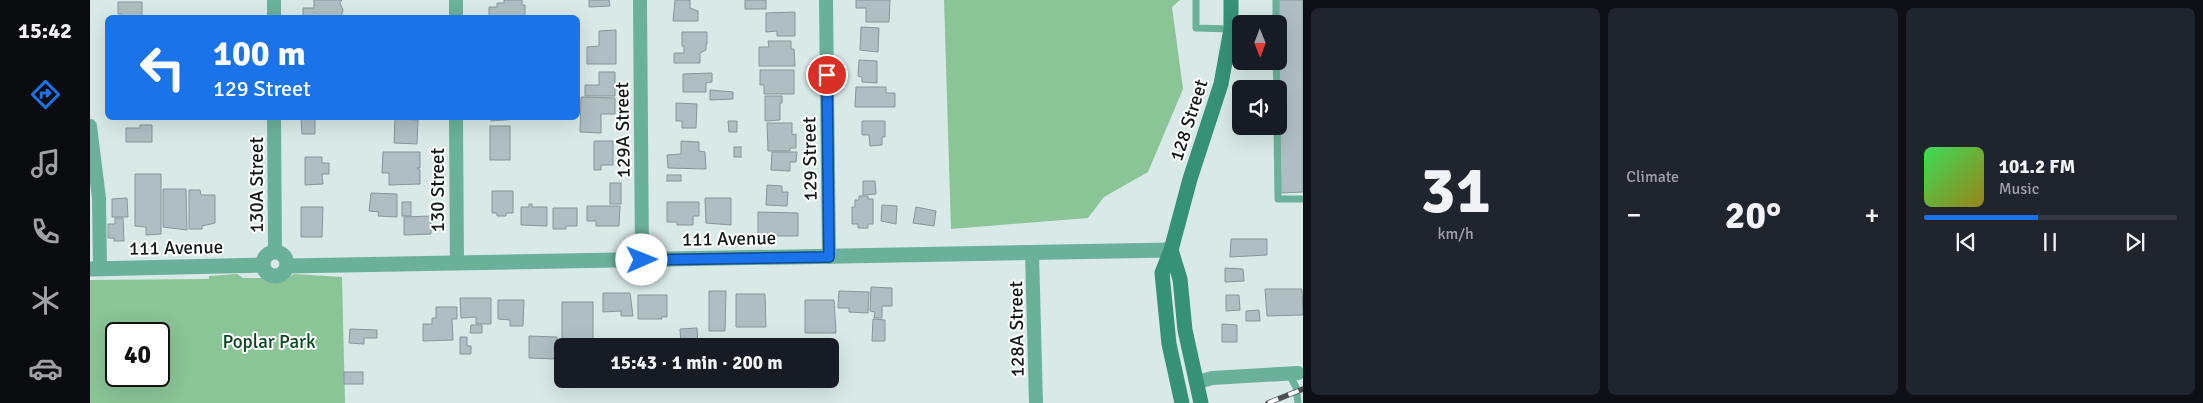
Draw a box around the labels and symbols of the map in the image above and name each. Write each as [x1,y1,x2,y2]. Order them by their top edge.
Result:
north arrow [1232,15,1288,70]
pin [806,54,848,96]
street label: 128 Street [1164,76,1214,164]
street label: 129A Street [610,81,636,178]
street label: 129 Street [797,116,823,201]
street label: 130A Street [245,137,269,233]
street label: 130 Street [426,147,450,232]
street label: 111 Avenue [682,226,776,252]
position arrow [615,233,667,285]
street label: 111 Avenue [129,235,223,261]
street label: 128A Street [1004,280,1030,377]
speed limit sign: 40 [105,322,170,387]
park label: Poplar Park [222,330,316,354]

